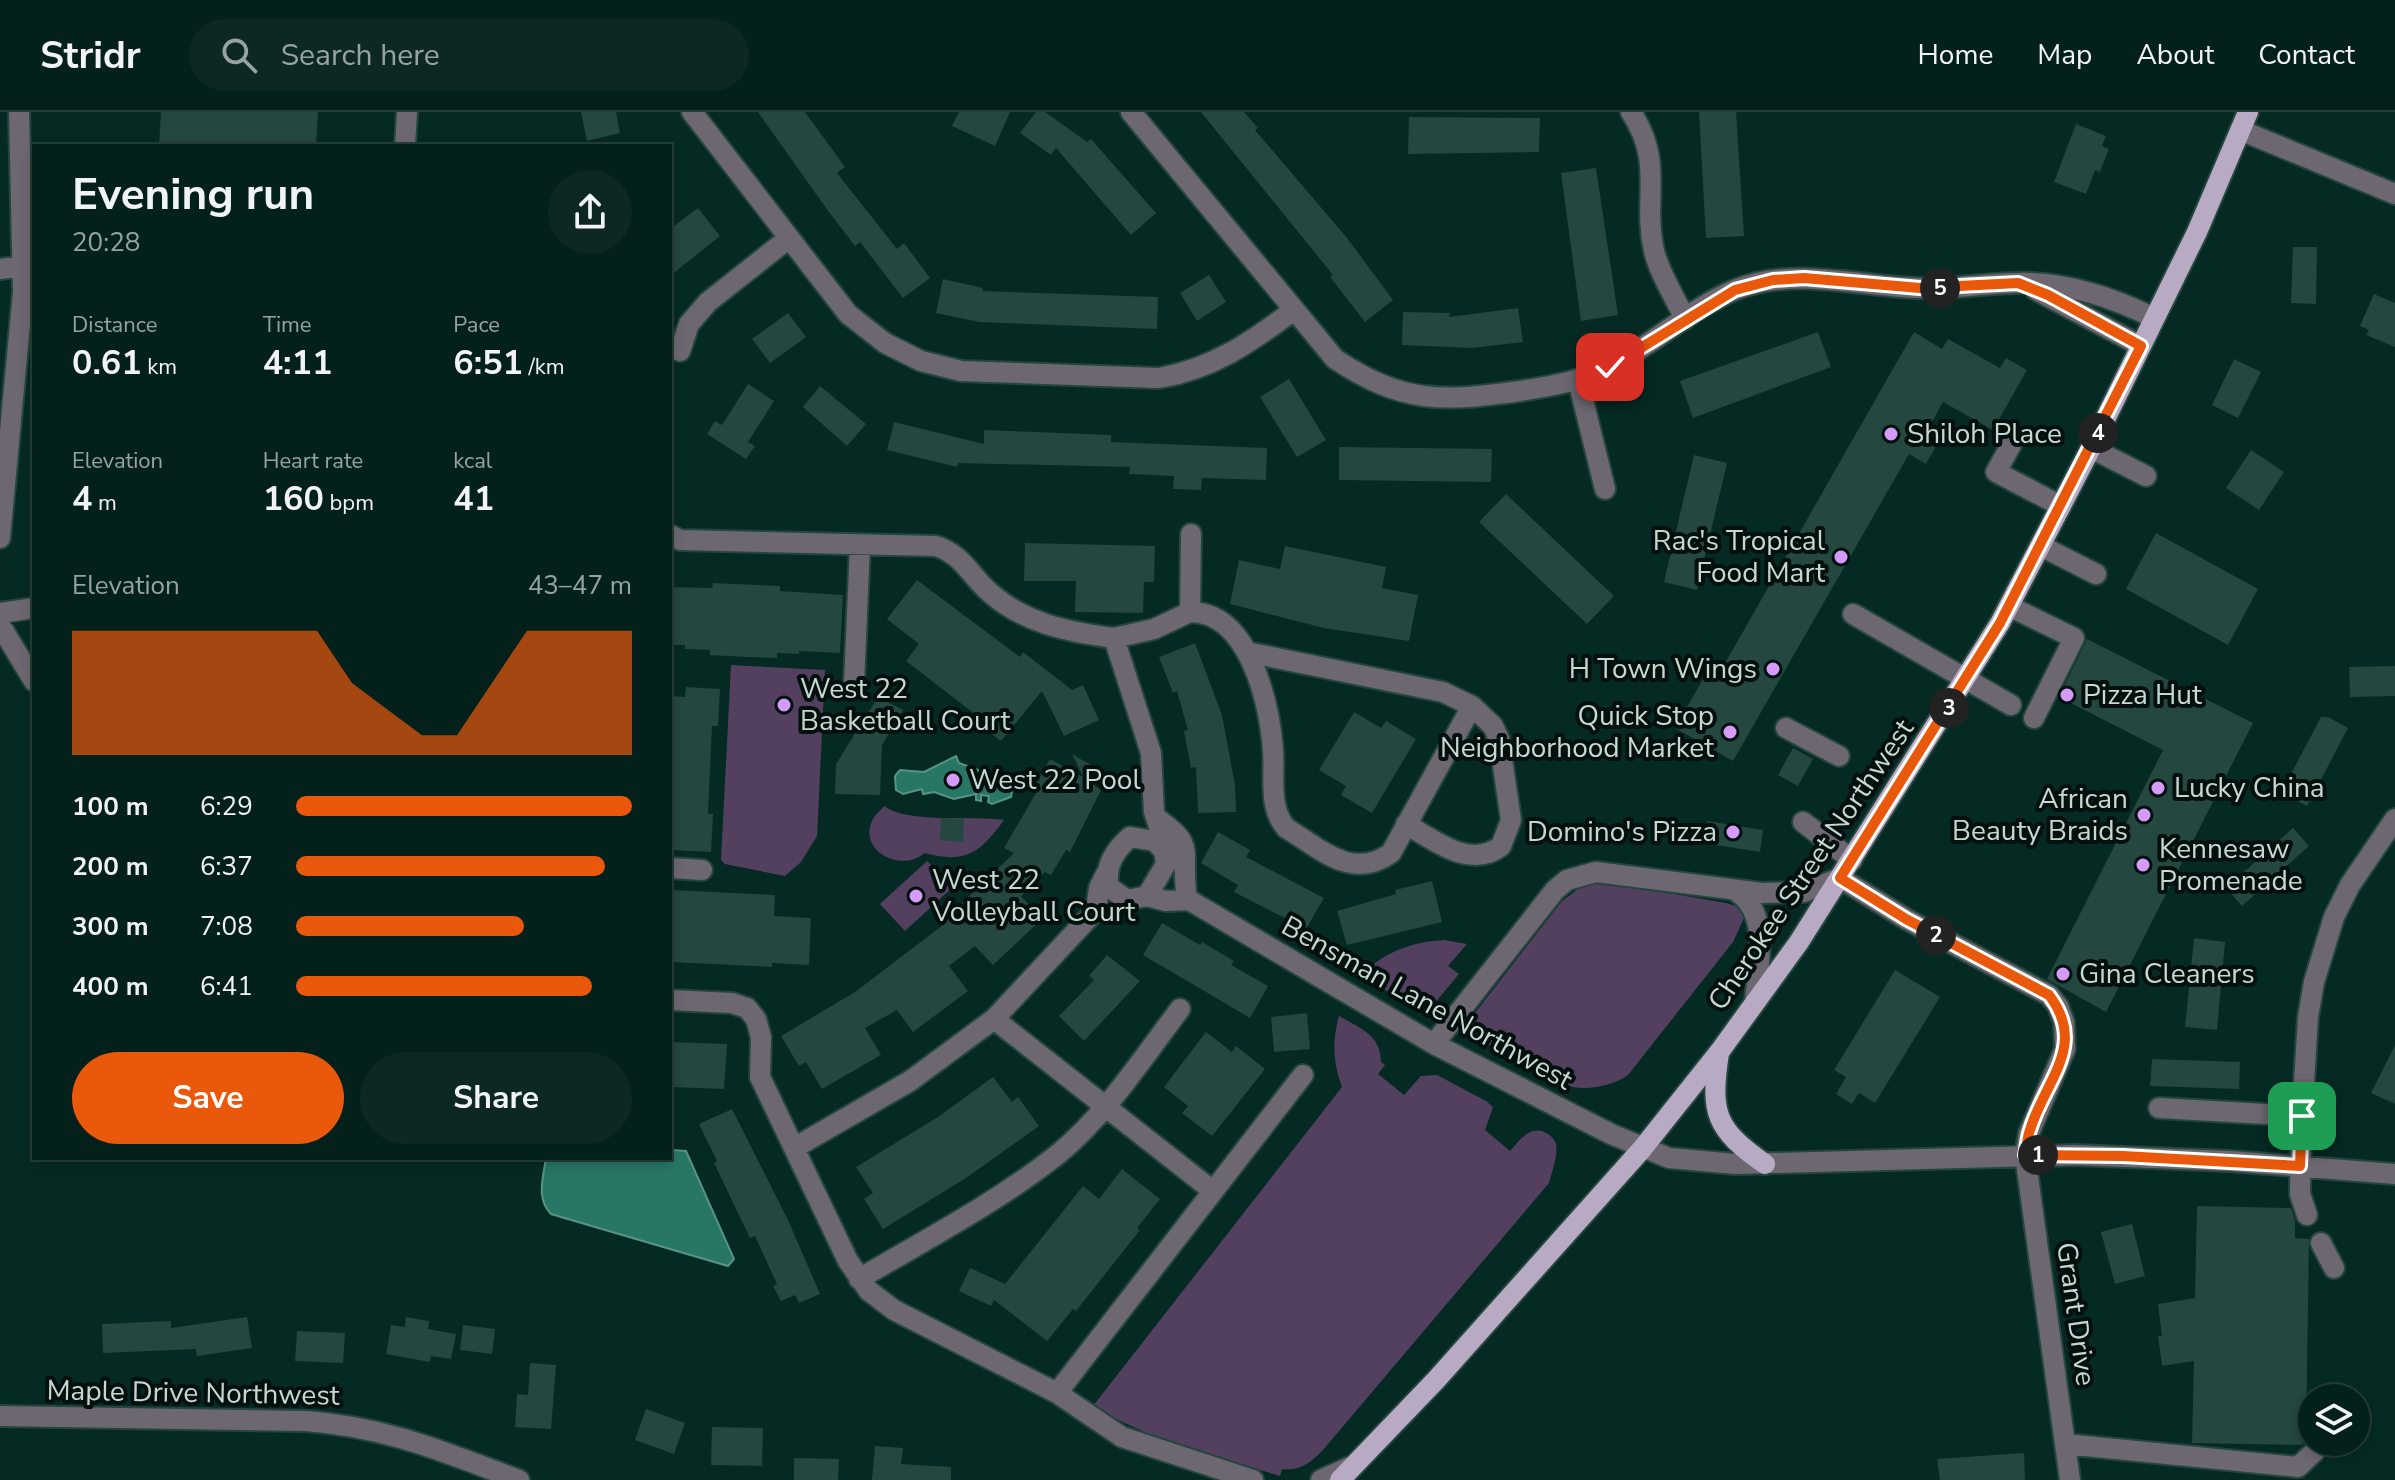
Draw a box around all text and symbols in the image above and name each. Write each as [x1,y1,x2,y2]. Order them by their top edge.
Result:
search box [189,19,749,91]
text: Stridr [40,30,141,81]
icon: search [217,33,261,77]
text: Search here [281,35,440,76]
text: Home [1918,36,1993,74]
text: Map [2037,36,2092,74]
text: About [2136,36,2214,74]
text: Contact [2258,36,2355,74]
text: Evening run [72,165,314,225]
button: share [548,170,632,254]
text: 20:28 [72,225,140,260]
pin: 5 [1920,268,1960,308]
text: 5 [1933,273,1947,303]
text: Distance [72,310,157,340]
text: Time [263,310,312,340]
text: Pace [453,310,500,340]
pin [1576,333,1644,401]
text: 0.61 [72,340,142,386]
text: 4:11 [263,340,332,386]
text: 6:51 [453,340,523,386]
icon: check [1588,345,1632,389]
text: km [142,352,177,382]
text: /km [523,352,565,382]
pin: 4 [2078,413,2118,453]
place label: Shiloh Place [1907,415,2062,453]
text: 4 [2091,418,2105,448]
marker: Shiloh Place [1882,425,1900,443]
text: Elevation [72,446,163,476]
text: Heart rate [263,446,363,476]
text: kcal [453,446,492,476]
text: 4 [72,476,92,522]
text: 160 [263,476,324,522]
text: 41 [453,476,494,522]
text: m [92,488,117,518]
text: bpm [324,488,374,518]
place label: Rac's Tropical Food Mart [1653,522,1826,592]
marker: Rac's Tropical Food Mart [1832,548,1850,566]
text: Elevation [72,568,180,603]
text: 43–47 m [528,568,632,603]
place label: H Town Wings [1569,650,1757,688]
marker: H Town Wings [1764,660,1782,678]
place label: West 22 Basketball Court [800,670,1010,740]
place label: Pizza Hut [2083,676,2202,714]
marker: Pizza Hut [2058,686,2076,704]
pin: 3 [1929,688,1969,728]
text: 3 [1942,693,1956,723]
marker: West 22 Basketball Court [775,696,793,714]
place label: Quick Stop Neighborhood Market [1440,697,1714,767]
street label: Cherokee Street Northwest [1699,712,1923,1018]
marker: Quick Stop Neighborhood Market [1721,723,1739,741]
place label: West 22 Pool [969,761,1141,799]
place label: Lucky China [2174,769,2325,807]
marker: West 22 Pool [944,771,962,789]
marker: Lucky China [2149,779,2167,797]
place label: African Beauty Braids [1952,780,2128,850]
text: 100 m [72,789,149,824]
text: 6:29 [200,789,253,824]
marker: African Beauty Braids [2135,806,2153,824]
place label: Domino's Pizza [1527,813,1717,851]
marker: Domino's Pizza [1724,823,1742,841]
place label: Kennesaw Promenade [2159,830,2303,900]
text: 200 m [72,849,149,884]
text: 6:37 [200,849,253,884]
marker: Kennesaw Promenade [2134,856,2152,874]
place label: West 22 Volleyball Court [931,861,1136,931]
marker: West 22 Volleyball Court [907,887,925,905]
street label: Bensman Lane Northwest [1275,907,1579,1099]
text: 300 m [72,909,149,944]
text: 7:08 [200,909,253,944]
pin: 2 [1916,915,1956,955]
text: 2 [1929,920,1943,950]
place label: Gina Cleaners [2079,955,2255,993]
marker: Gina Cleaners [2054,965,2072,983]
text: 400 m [72,969,149,1004]
text: 6:41 [200,969,253,1004]
button: Save [72,1052,344,1144]
button: Share [360,1052,632,1144]
pin [2268,1082,2336,1150]
icon: arrive [2280,1094,2324,1138]
pin: 1 [2018,1135,2058,1175]
text: 1 [2031,1140,2045,1170]
street label: Grant Drive [2047,1240,2105,1388]
street label: Maple Drive Northwest [46,1371,340,1415]
map controls [2298,1384,2370,1456]
button: layers [2298,1384,2370,1456]

